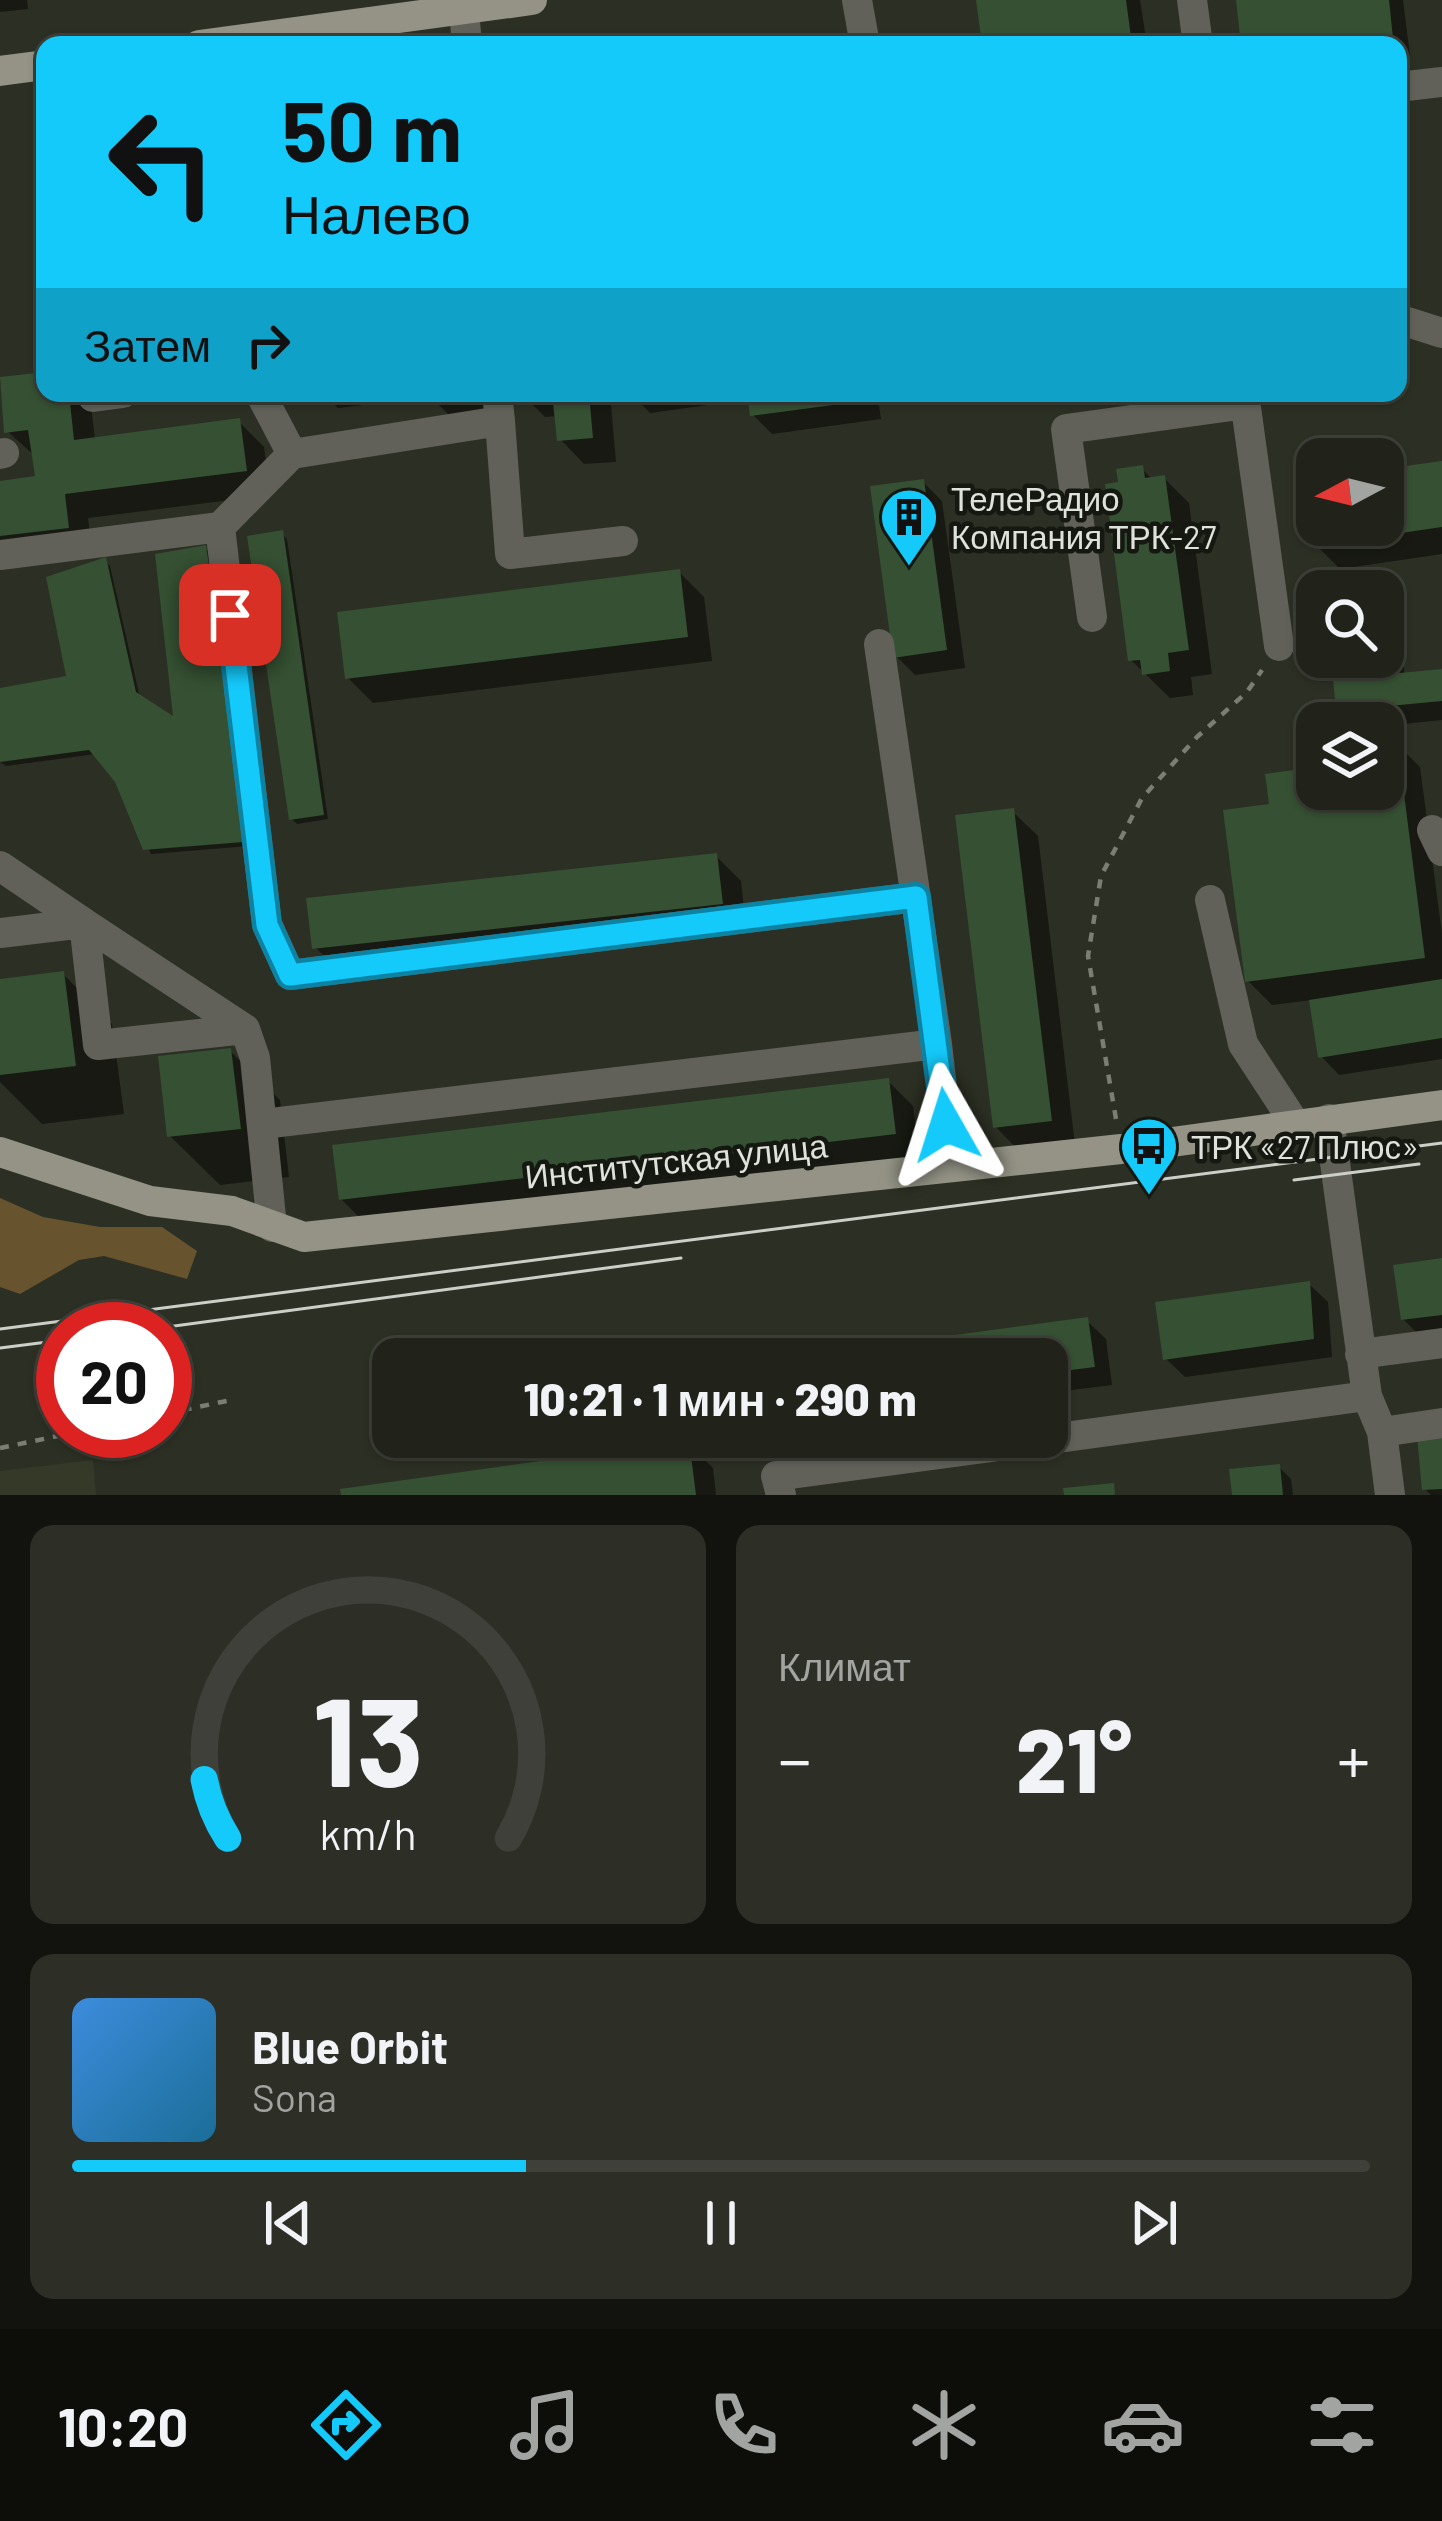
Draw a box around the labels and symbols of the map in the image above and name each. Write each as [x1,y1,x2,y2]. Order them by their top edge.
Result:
north arrow [1296,438,1404,546]
place label: ТелеРадио Компания ТРК-27 [951,478,1216,556]
building icon: ТелеРадио Компания ТРК-27 [878,486,940,568]
pin [179,564,281,666]
position arrow [883,1062,1009,1188]
bus stop icon: ТРК «27 Плюс» [1118,1115,1180,1197]
street label: Институтская улица [523,1124,830,1196]
place label: ТРК «27 Плюс» [1191,1126,1419,1166]
speed limit sign: 20 [36,1302,192,1458]

